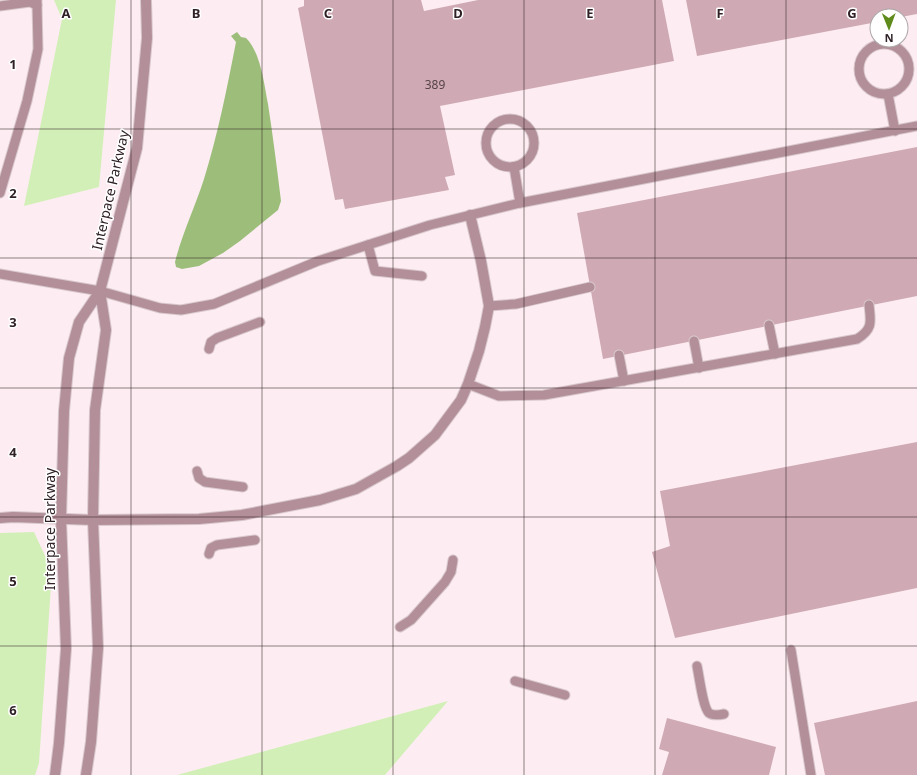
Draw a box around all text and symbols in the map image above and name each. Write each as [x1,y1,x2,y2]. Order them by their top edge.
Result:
text: A [62,4,71,22]
text: B [192,4,200,22]
text: C [324,4,332,22]
text: D [453,4,463,22]
text: E [586,4,594,22]
text: F [716,4,724,22]
text: G [847,4,857,22]
north arrow [869,8,909,48]
text: N [885,31,894,46]
text: 1 [9,55,17,73]
house number: 389 [425,76,445,93]
street label: Interpace Parkway [87,127,133,252]
text: 2 [9,184,17,202]
text: 3 [9,313,17,331]
text: 4 [9,443,17,461]
street label: Interpace Parkway [40,467,59,590]
text: 5 [9,572,17,590]
text: 6 [9,701,17,719]

